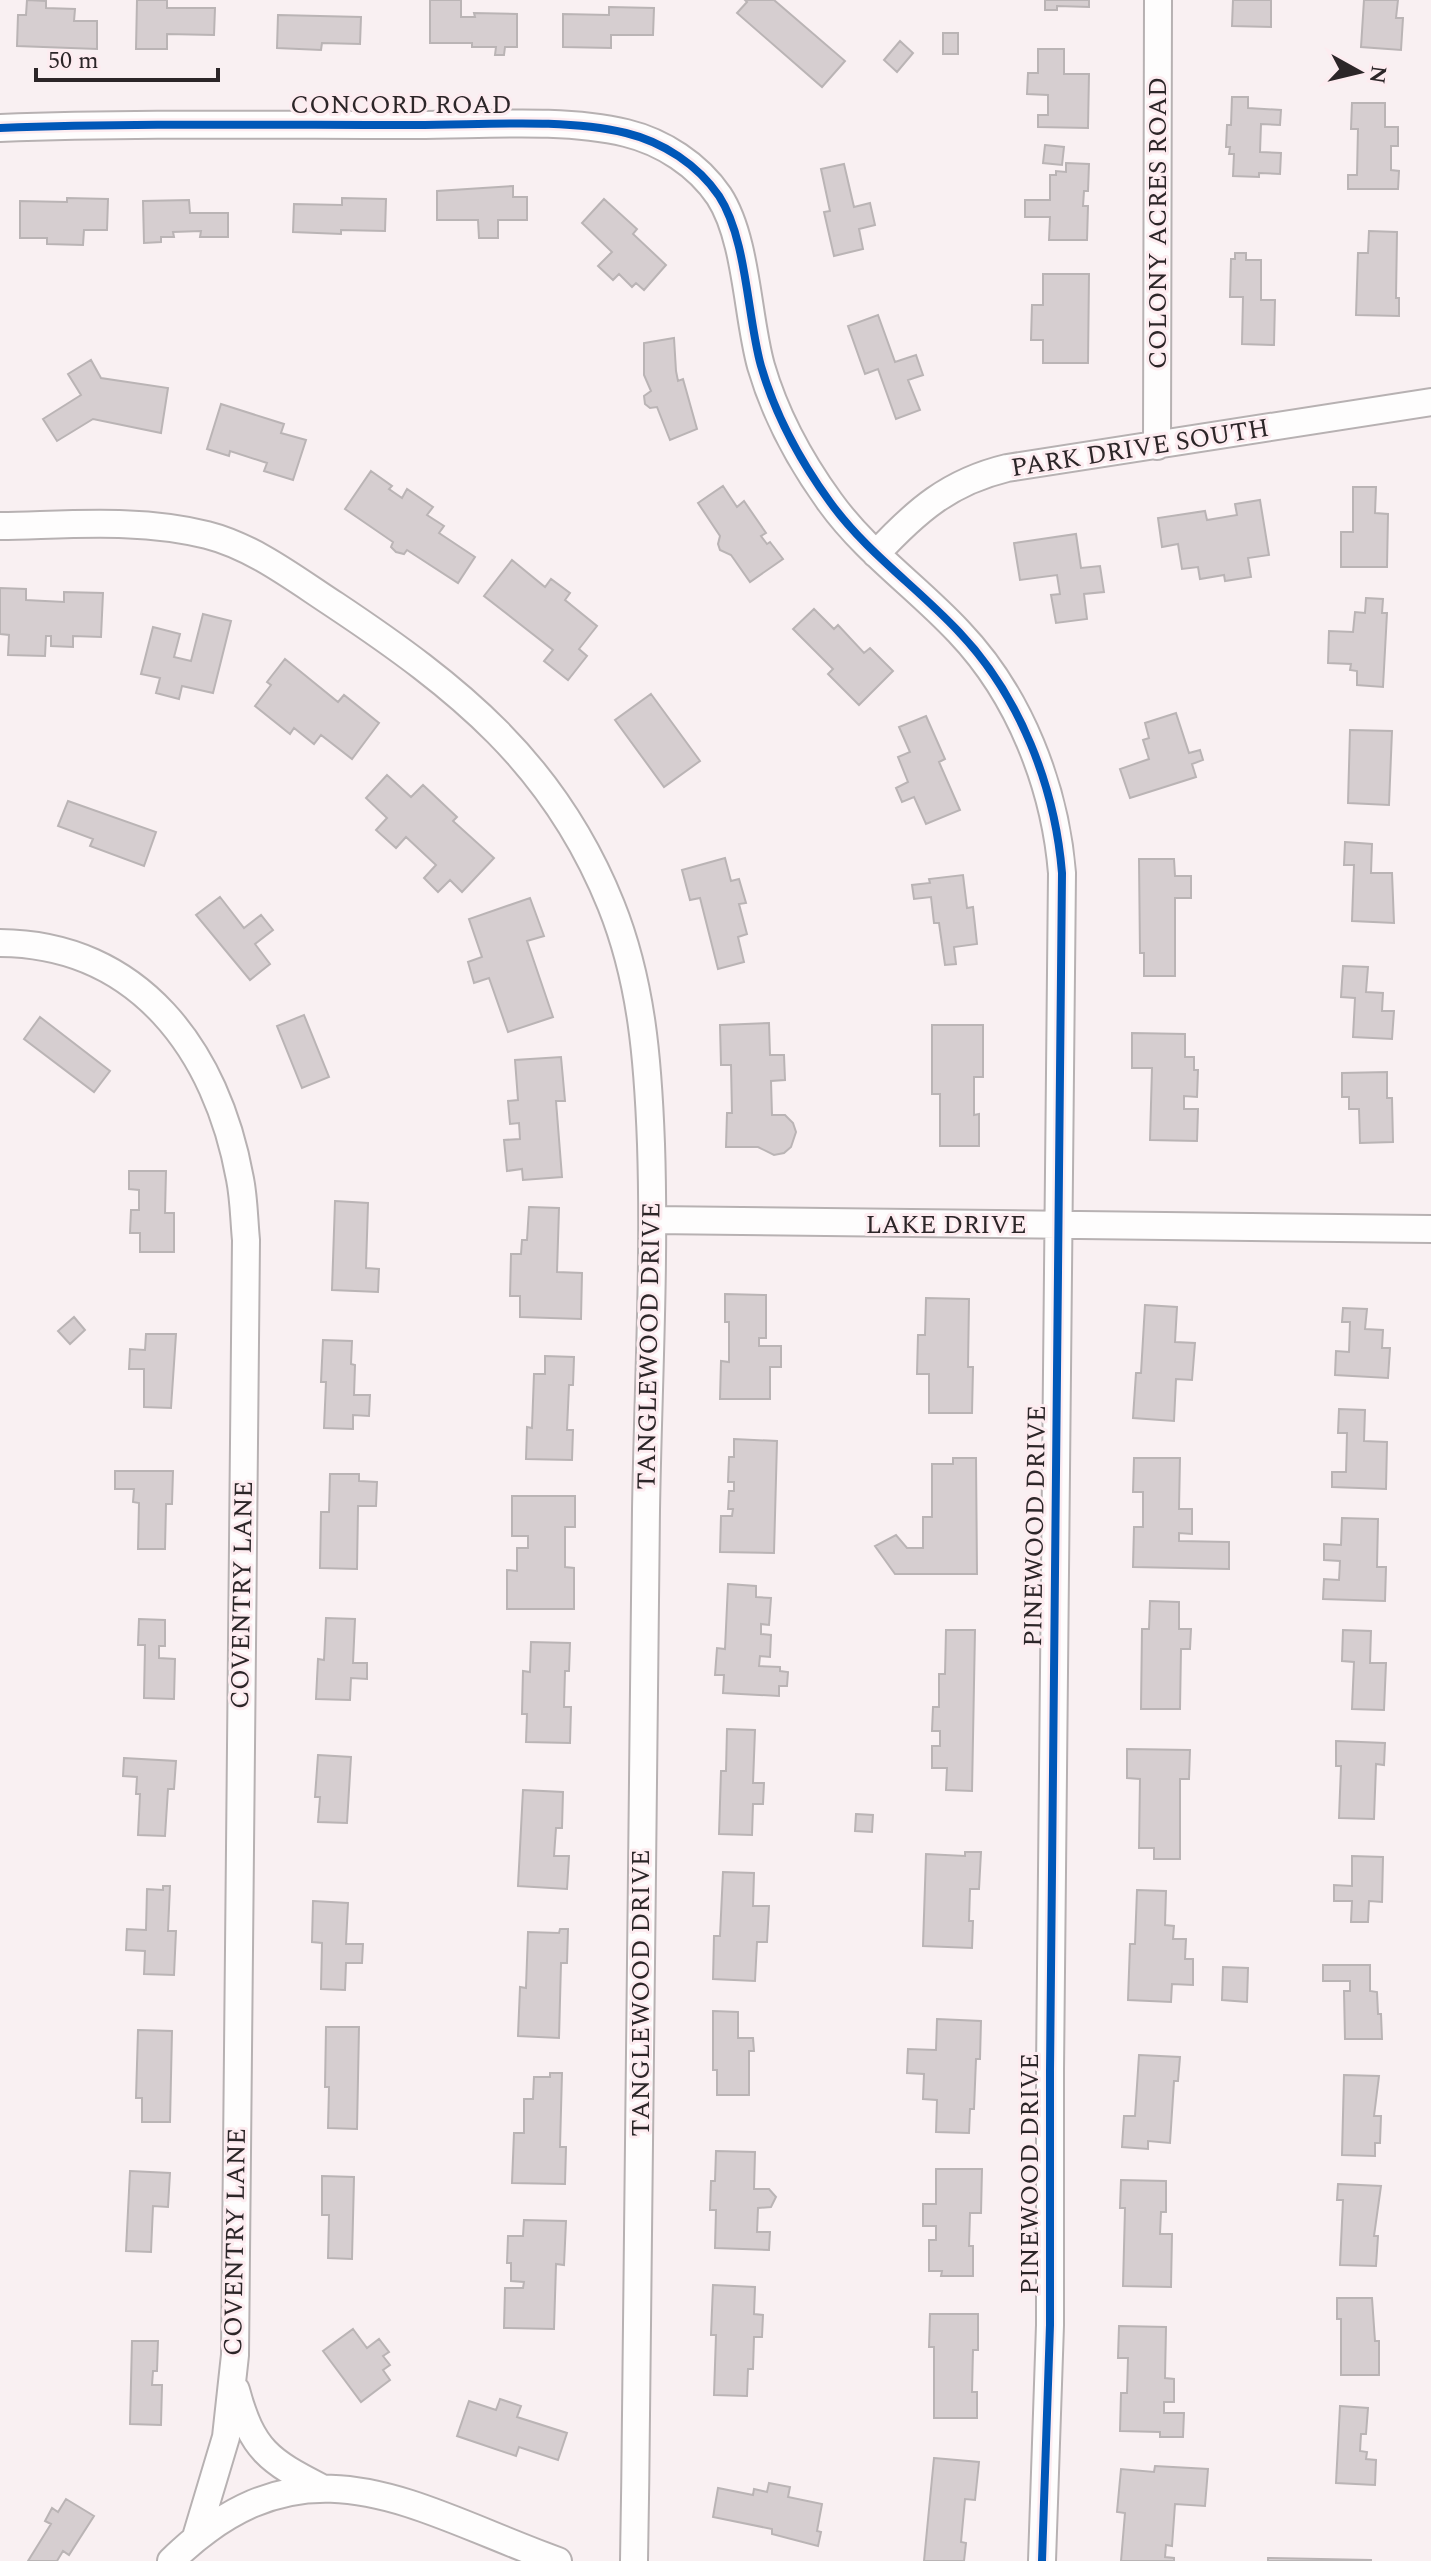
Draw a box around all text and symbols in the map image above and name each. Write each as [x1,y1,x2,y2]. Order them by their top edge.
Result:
scale bar [36,32,218,82]
north arrow [1319,32,1399,112]
text: 50 m [48,43,99,79]
text: N [1360,63,1395,86]
street label: COLONY ACRES ROAD [1138,77,1178,369]
street label: CONCORD ROAD [290,85,512,125]
street label: PARK DRIVE SOUTH [1008,408,1272,488]
street label: TANGLEWOOD DRIVE [626,1202,672,1490]
street label: LAKE DRIVE [865,1205,1027,1245]
street label: PINEWOOD DRIVE [1013,1405,1057,1647]
street label: COVENTRY LANE [220,1481,264,1709]
street label: TANGLEWOOD DRIVE [621,1849,661,2137]
street label: PINEWOOD DRIVE [1010,2053,1050,2295]
street label: COVENTRY LANE [213,2128,257,2356]

